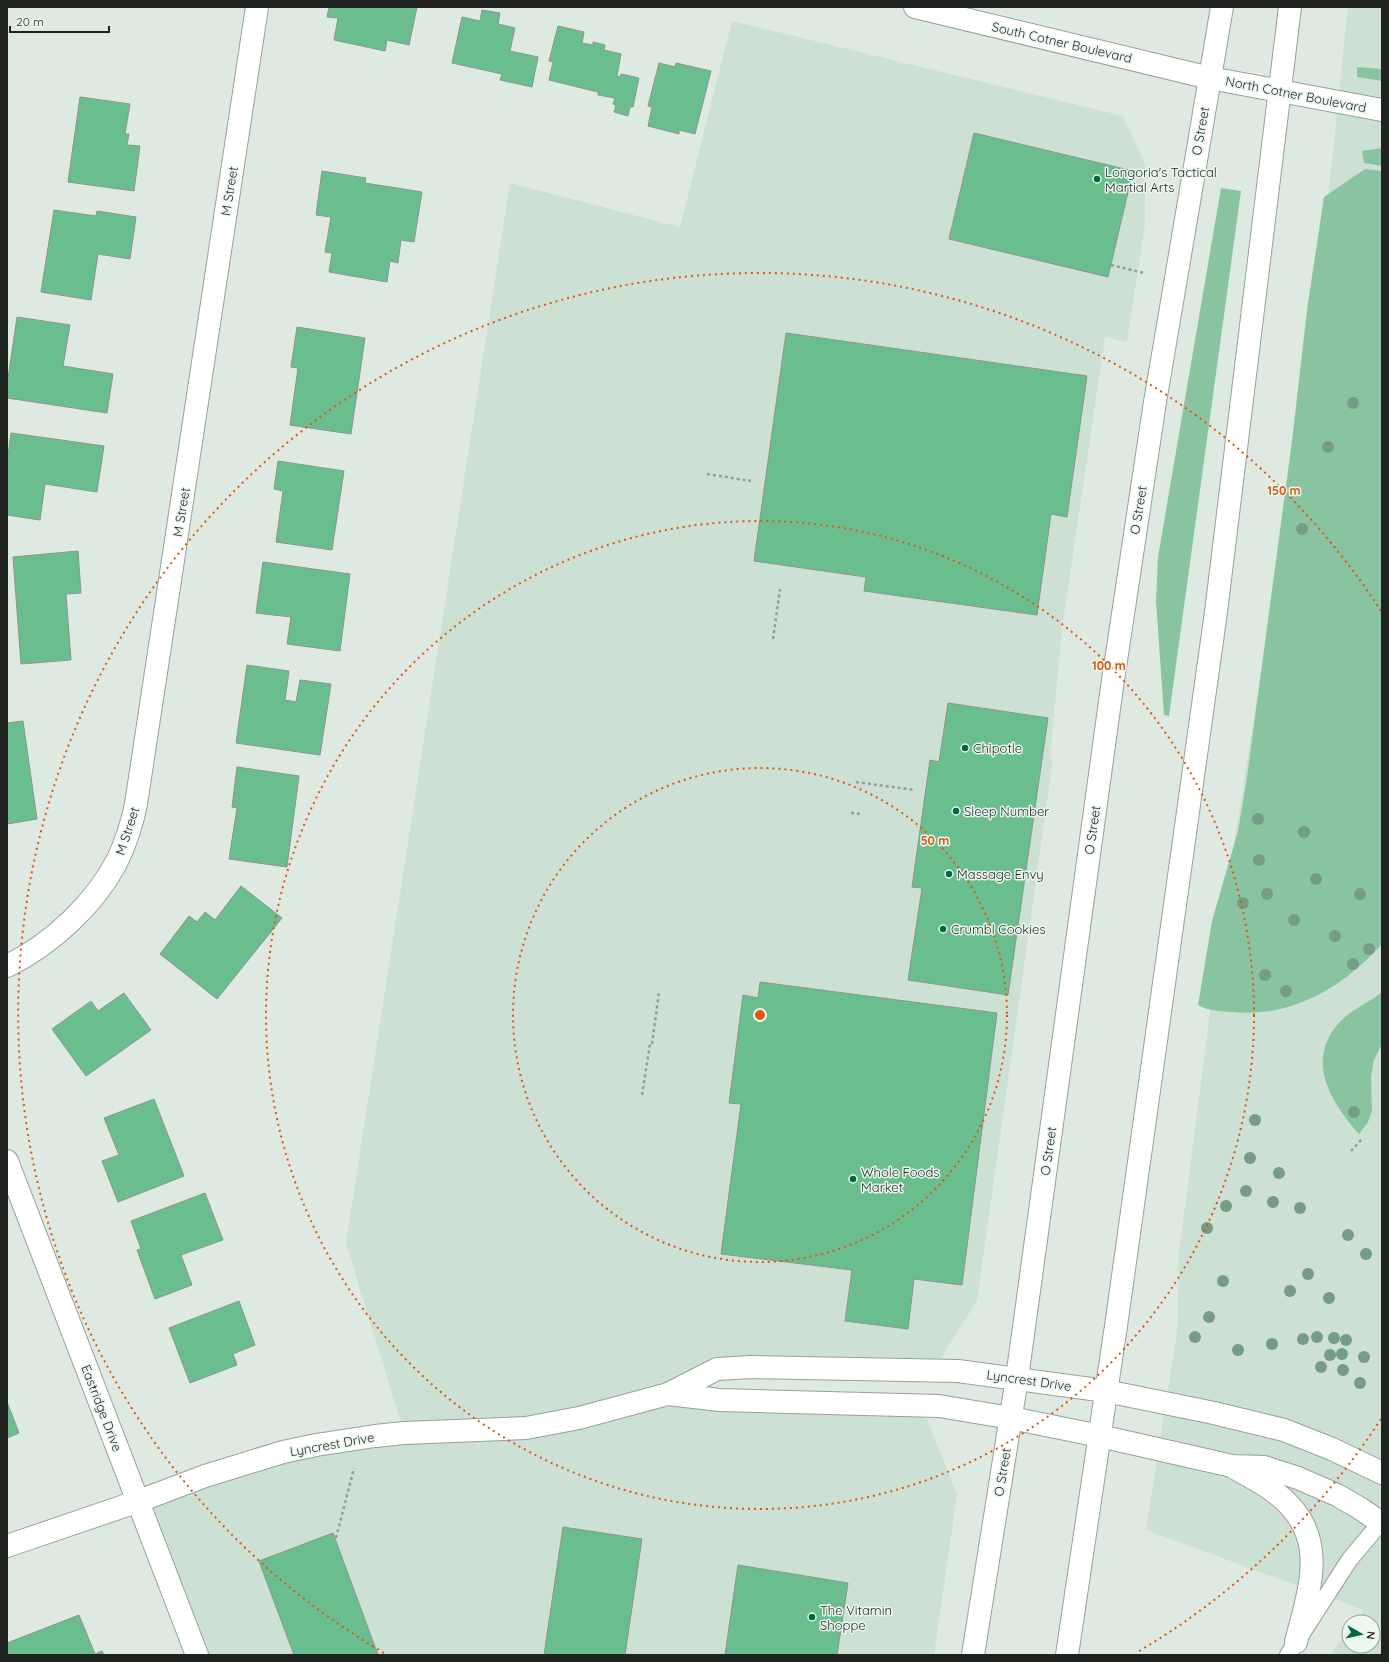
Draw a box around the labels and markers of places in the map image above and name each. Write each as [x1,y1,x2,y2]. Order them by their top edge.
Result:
place label: Longoria's Tactical Martial Arts [1105,164,1217,195]
marker: Longoria's Tactical Martial Arts [1092,174,1102,184]
place label: Chipotle [973,740,1022,756]
marker: Chipotle [960,743,970,753]
place label: Sleep Number [964,803,1049,819]
marker: Sleep Number [951,806,961,816]
place label: Massage Envy [957,866,1044,882]
marker: Massage Envy [944,869,954,879]
place label: Crumbl Cookies [951,921,1046,937]
marker: Crumbl Cookies [938,924,948,934]
centre of rings [753,1008,767,1022]
place label: Whole Foods Market [861,1164,939,1195]
marker: Whole Foods Market [848,1174,858,1184]
place label: The Vitamin Shoppe [820,1602,892,1633]
marker: The Vitamin Shoppe [807,1612,817,1622]

